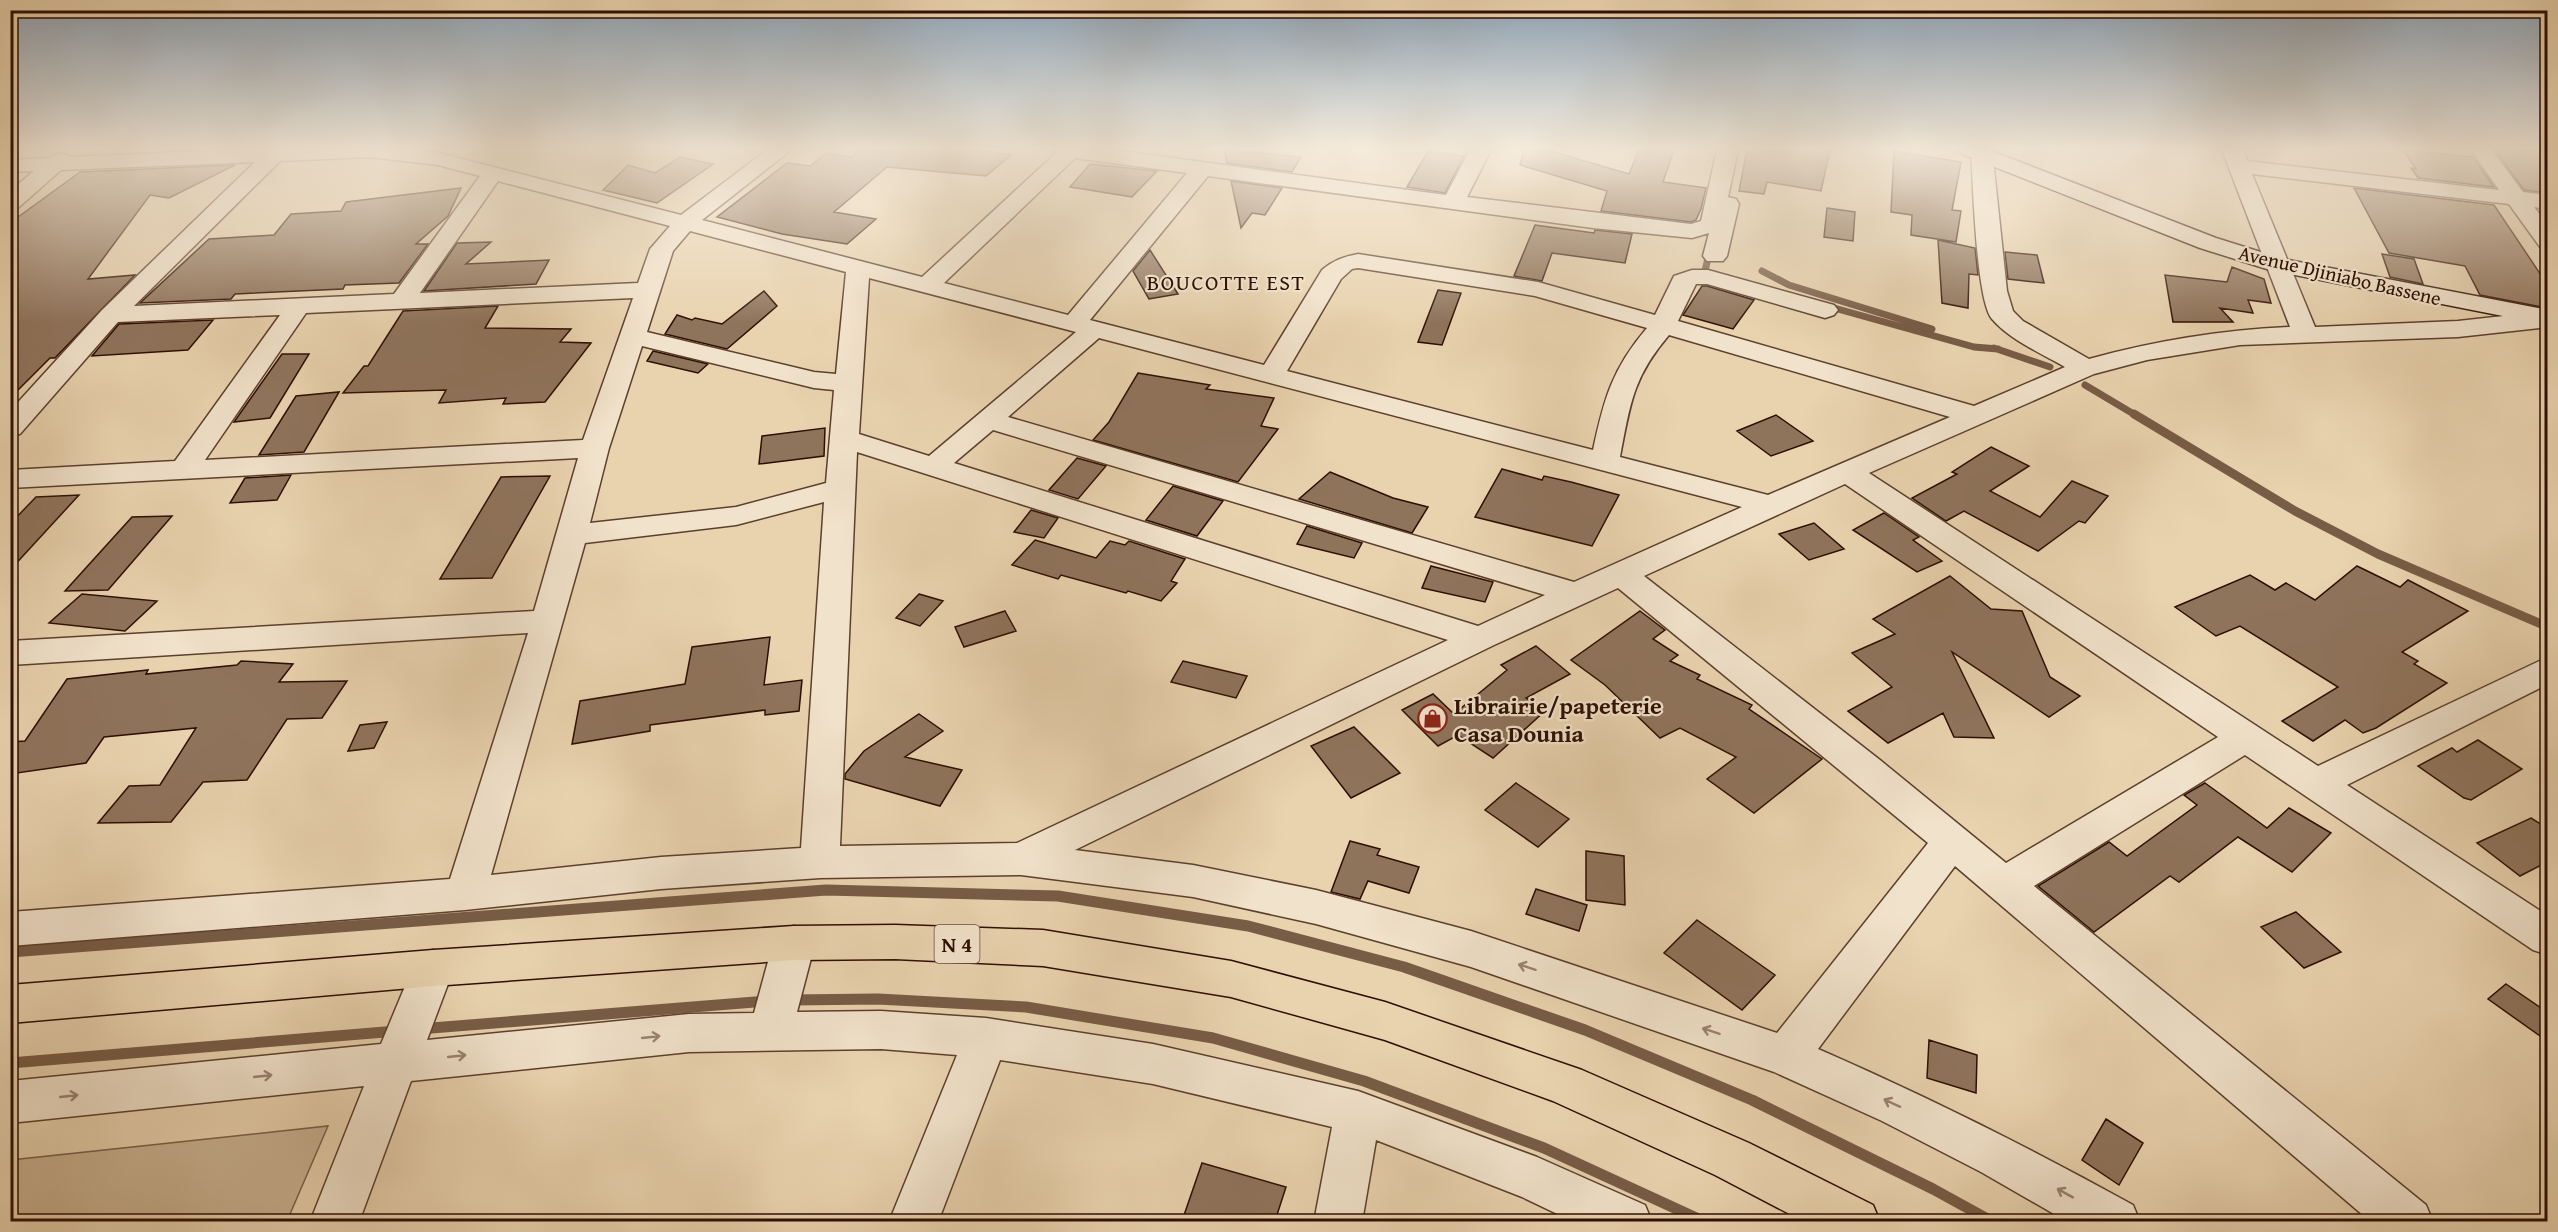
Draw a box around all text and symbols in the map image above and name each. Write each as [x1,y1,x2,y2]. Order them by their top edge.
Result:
street label: Avenue Djiniabo Bassene [2236,238,2444,312]
district label: BOUCOTTE EST [1147,266,1305,298]
place label: Librairie/papeterie Casa Dounia [1454,688,1662,751]
shop icon: Librairie/papeterie Casa Dounia [1417,703,1449,735]
road number: N 4 [934,925,980,963]
one-way arrow [1518,961,1537,972]
one-way arrow [1702,1025,1721,1036]
one-way arrow [640,1031,660,1042]
one-way arrow [446,1050,466,1061]
one-way arrow [252,1070,272,1081]
one-way arrow [58,1090,78,1101]
one-way arrow [1883,1097,1901,1108]
one-way arrow [2057,1187,2074,1199]

